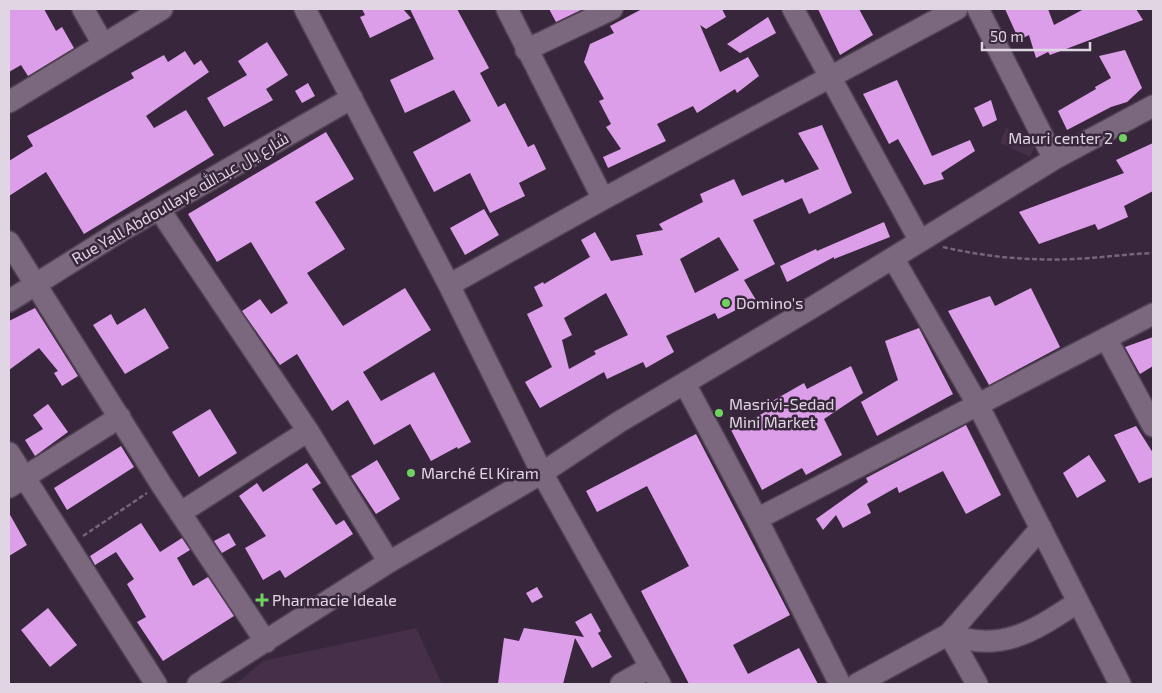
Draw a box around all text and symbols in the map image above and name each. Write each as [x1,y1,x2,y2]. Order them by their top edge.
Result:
scale bar [982,20,1090,52]
text: 50 m [990,27,1024,45]
street label: Rue Yall Abdoullaye شارع يال عبدالله [68,128,293,270]
place label: Mauri center 2 [1008,128,1113,147]
marker: Mauri center 2 [1117,132,1129,144]
place label: Domino's [736,293,803,312]
marker: Domino's [720,297,732,309]
place label: Masrivi-Sedad Mini Market [729,394,834,431]
marker: Masrivi-Sedad Mini Market [713,407,725,419]
place label: Marché El Kiram [421,463,539,482]
marker: Marché El Kiram [405,467,417,479]
place label: Pharmacie Ideale [272,590,397,609]
marker: Pharmacie Ideale [256,594,268,606]

